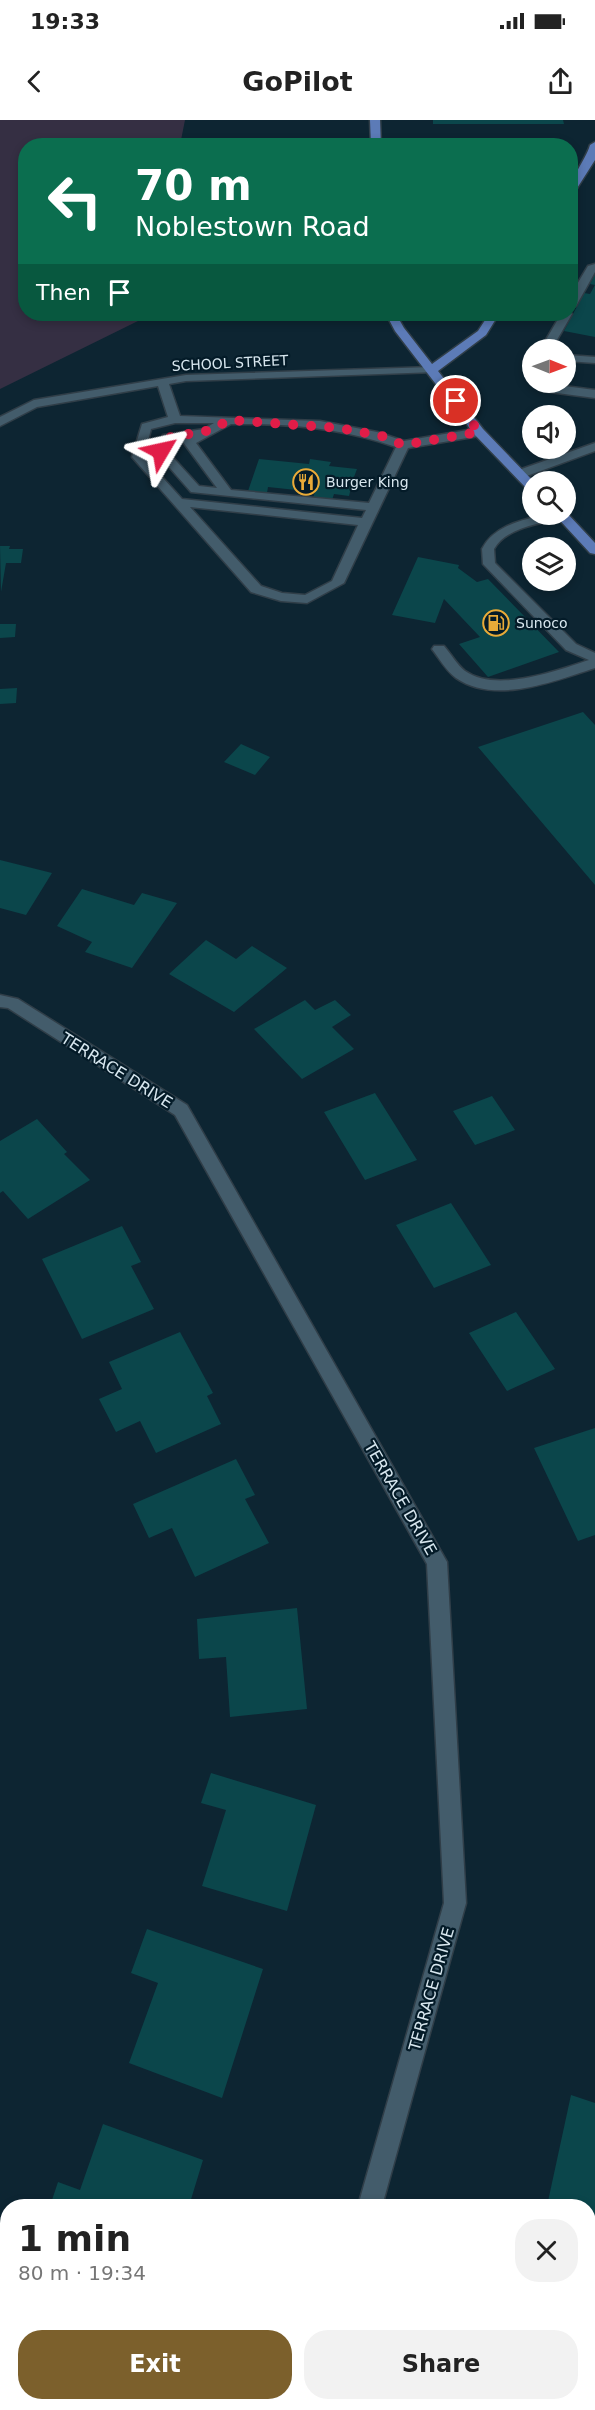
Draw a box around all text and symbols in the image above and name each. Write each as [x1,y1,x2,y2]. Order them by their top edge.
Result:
text: 19:33 [30,9,100,34]
icon: back [18,65,51,98]
icon: share [544,65,577,98]
text: GoPilot [242,66,353,97]
text: 70 m [135,161,252,210]
icon: left [36,162,114,240]
text: Noblestown Road [135,211,370,242]
icon: arrive [103,276,136,309]
text: Then [36,280,91,305]
north arrow [522,339,576,393]
map controls [522,339,576,591]
street label: SCHOOL STREET [171,352,289,374]
pin [430,375,481,426]
icon: arrive [439,384,472,417]
button: sound [522,405,576,459]
position arrow [129,419,193,483]
restaurant icon: Burger King [291,467,321,497]
button: search [522,471,576,525]
place label: Burger King [326,474,409,490]
button: layers [522,537,576,591]
fuel station icon: Sunoco [481,608,511,638]
place label: Sunoco [516,615,567,631]
street label: TERRACE DRIVE [57,1028,176,1112]
street label: TERRACE DRIVE [360,1437,441,1558]
street label: TERRACE DRIVE [404,1925,458,2054]
text: 1 min [18,2218,131,2259]
button: close [515,2219,578,2282]
text: 80 m · 19:34 [18,2261,146,2285]
button: Exit [18,2330,292,2399]
button: Share [304,2330,578,2399]

